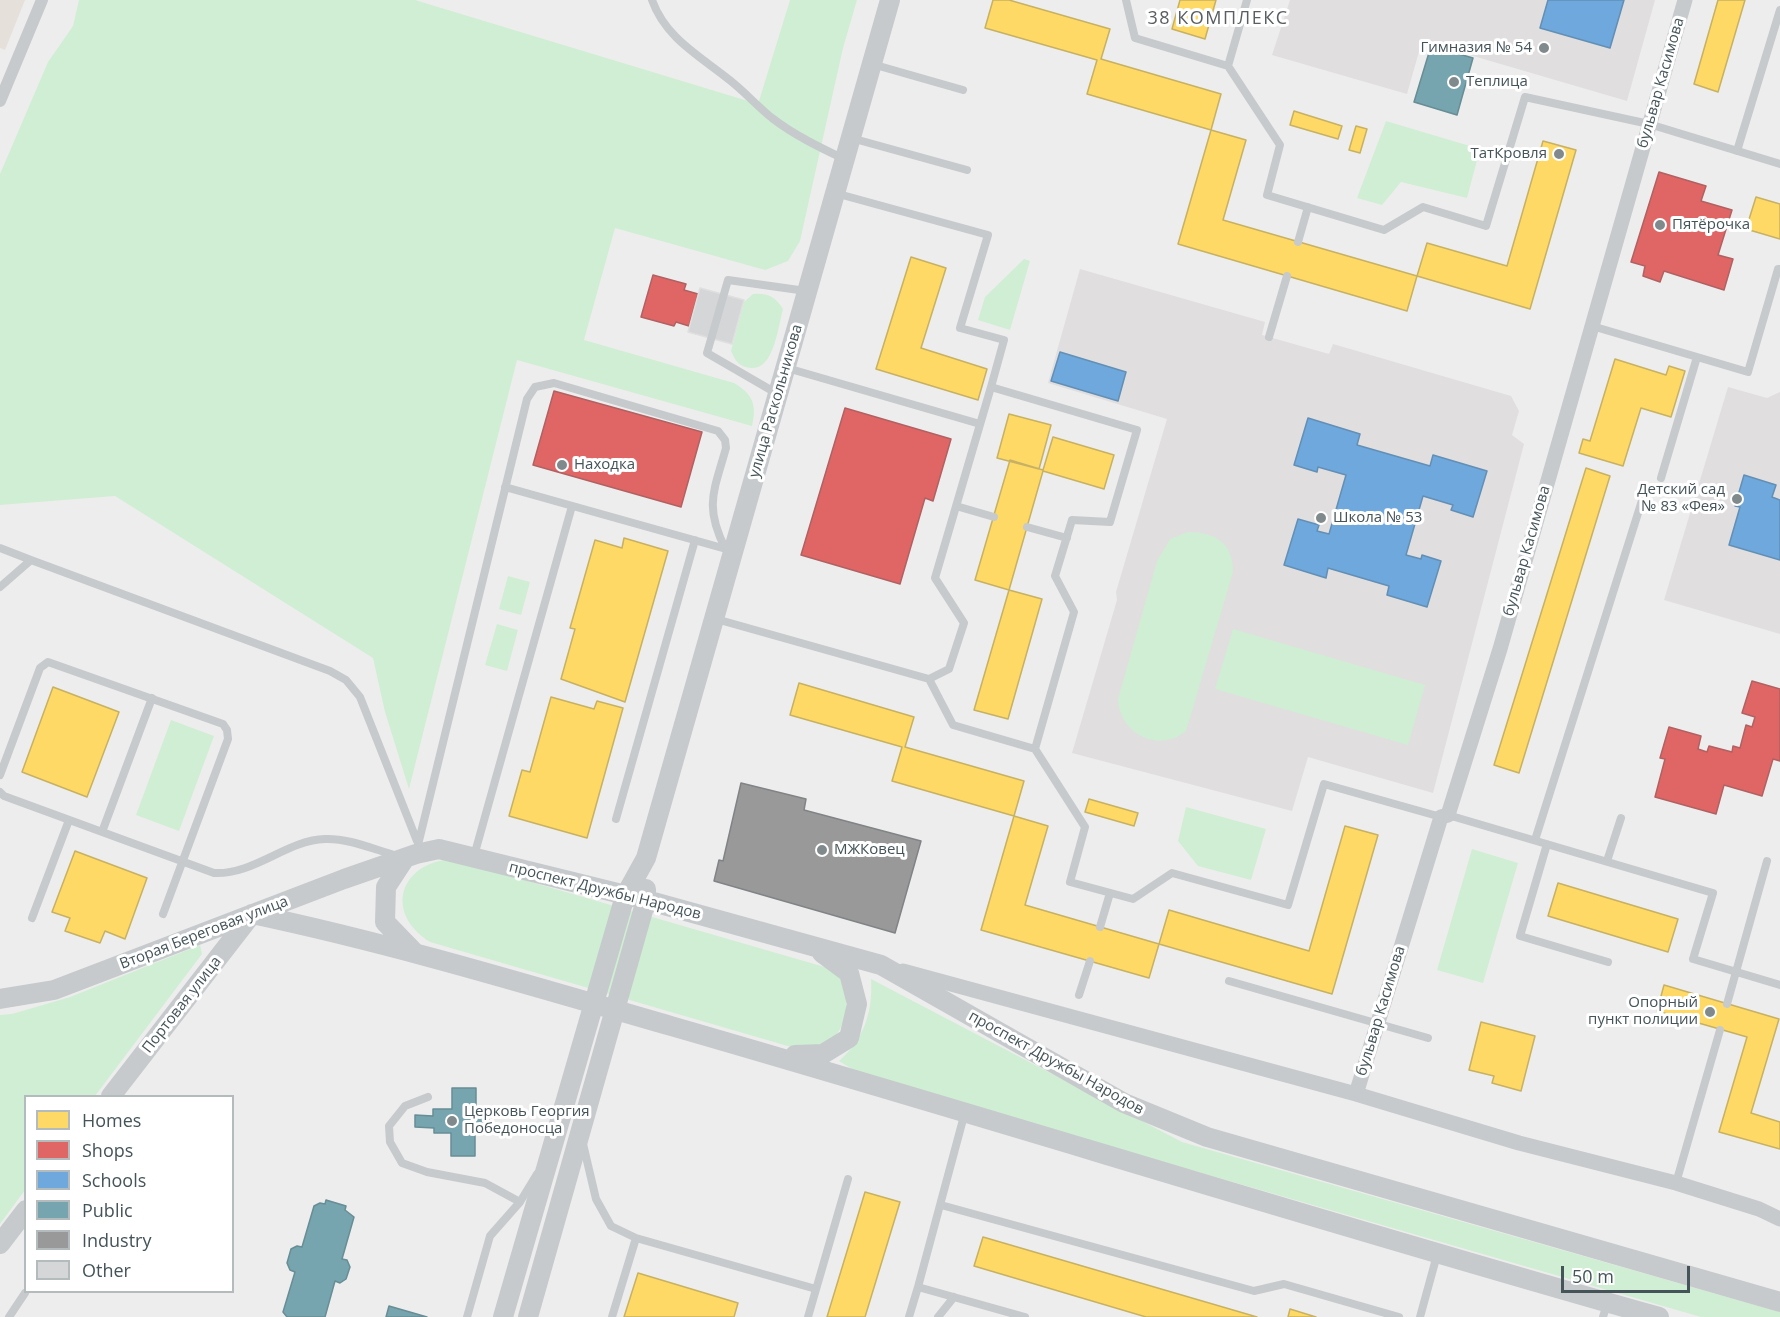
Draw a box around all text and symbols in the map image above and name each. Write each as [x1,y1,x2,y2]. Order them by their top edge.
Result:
district label: 38 КОМПЛЕКС [1147,8,1289,30]
street label: бульвар Касимова [1634,16,1688,150]
place label: Гимназия № 54 [1421,39,1532,57]
marker: Гимназия № 54 [1537,41,1551,55]
place label: Теплица [1466,73,1528,91]
marker: Теплица [1447,75,1461,89]
place label: ТатКровля [1470,145,1547,163]
marker: ТатКровля [1552,147,1566,161]
place label: Пятёрочка [1672,216,1750,234]
marker: Пятёрочка [1653,218,1667,232]
street label: улица Раскольникова [745,322,807,480]
place label: Находка [574,456,635,474]
marker: Находка [555,458,569,472]
place label: Детский сад № 83 «Фея» [1637,481,1725,516]
street label: бульвар Касимова [1500,484,1554,618]
marker: Детский сад № 83 «Фея» [1730,492,1744,506]
place label: Школа № 53 [1333,509,1422,527]
marker: Школа № 53 [1314,511,1328,525]
place label: МЖКовец [834,841,905,859]
marker: МЖКовец [815,843,829,857]
street label: проспект Дружбы Народов [507,858,703,924]
street label: Вторая Береговая улица [117,893,291,973]
street label: бульвар Касимова [1353,944,1409,1078]
street label: Портовая улица [139,953,225,1057]
place label: Опорный пункт полиции [1588,994,1698,1029]
marker: Опорный пункт полиции [1703,1005,1717,1019]
street label: проспект Дружбы Народов [965,1007,1147,1119]
legend [24,1095,234,1293]
place label: Церковь Георгия Победоносца [464,1103,590,1138]
text: Homes [82,1108,141,1132]
marker: Церковь Георгия Победоносца [445,1114,459,1128]
text: Shops [82,1138,133,1162]
text: Schools [82,1168,146,1192]
text: Public [82,1198,133,1222]
text: Industry [82,1228,152,1252]
scale bar [1564,1254,1693,1292]
text: Other [82,1258,131,1282]
text: 50 m [1572,1264,1614,1288]

